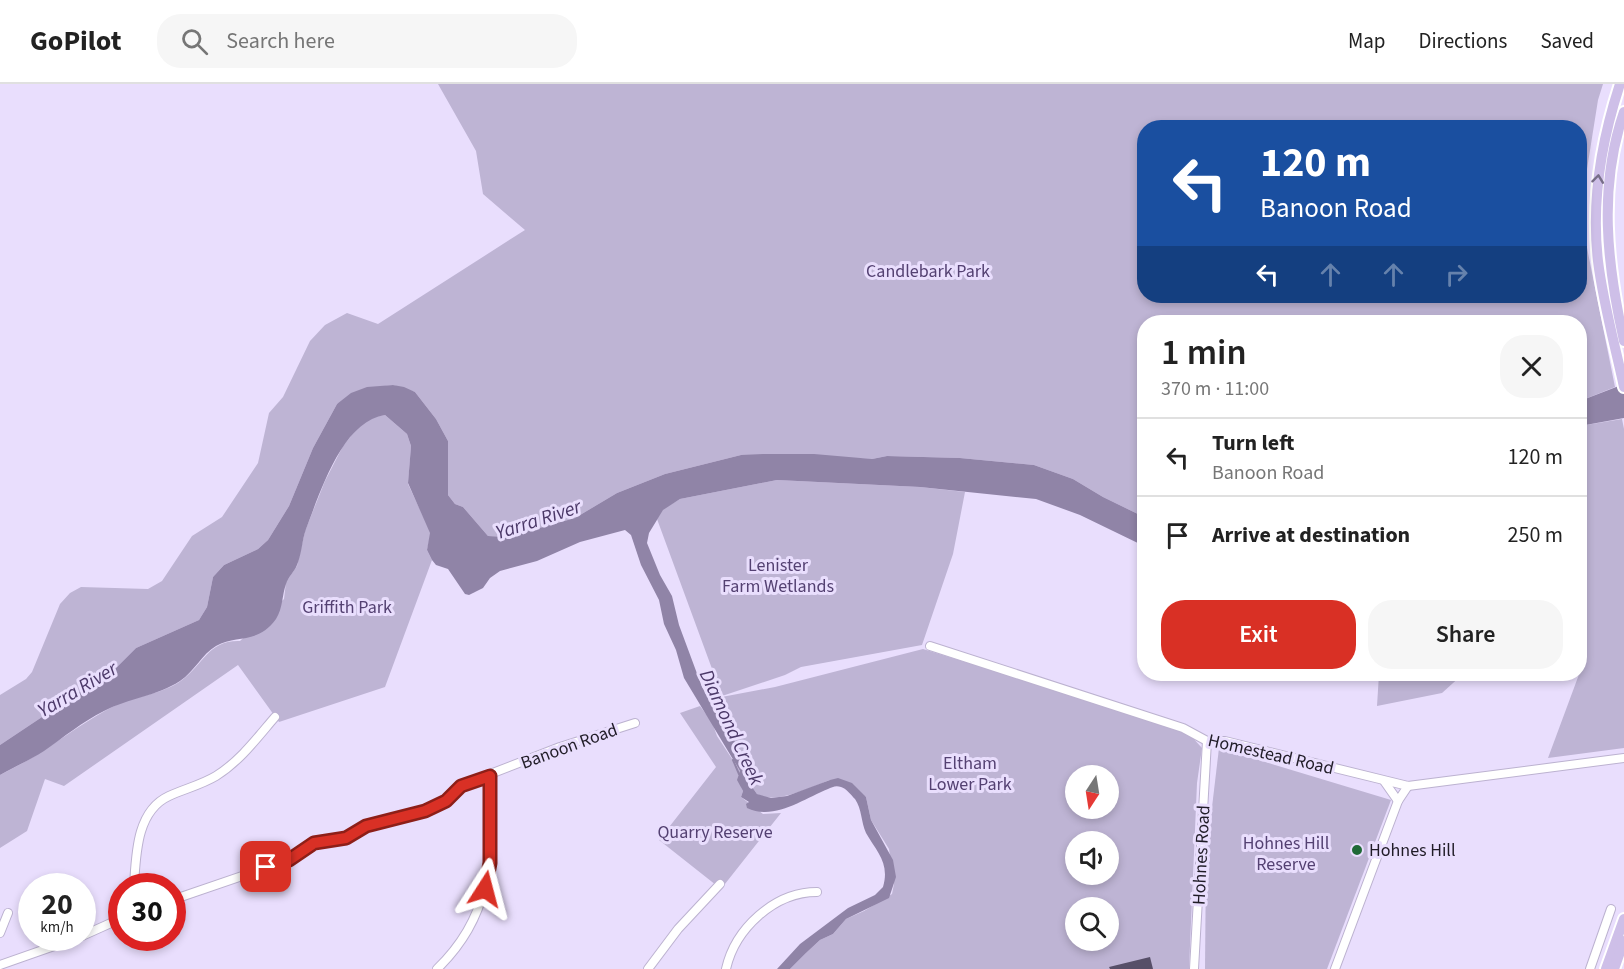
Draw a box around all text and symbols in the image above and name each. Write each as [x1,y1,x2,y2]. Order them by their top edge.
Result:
search box [157,14,577,68]
text: GoPilot [30,21,121,61]
icon: search [178,25,211,58]
text: Search here [226,25,335,57]
text: Map [1348,26,1386,56]
text: Directions [1419,26,1507,56]
text: Saved [1540,26,1594,56]
text: 120 m [1260,133,1371,193]
icon: left [1161,144,1239,222]
one-way arrow [1591,174,1604,183]
text: Banoon Road [1260,189,1412,228]
icon: left [1251,258,1284,291]
icon: ahead [1314,258,1347,291]
icon: ahead [1377,258,1410,291]
icon: right [1440,258,1473,291]
park label: Candlebark Park [866,259,990,284]
text: 1 min [1161,327,1247,378]
button: close [1500,335,1563,398]
text: 370 m · 11:00 [1161,375,1269,403]
text: Turn left [1212,427,1294,459]
icon: left [1161,441,1194,474]
text: 120 m [1508,441,1563,473]
text: Banoon Road [1212,459,1324,487]
water label: Yarra River [492,493,586,547]
icon: arrive [1161,519,1194,552]
text: Arrive at destination [1212,519,1410,551]
text: 250 m [1508,519,1563,551]
park label: Lenister Farm Wetlands [722,553,834,599]
park label: Griffith Park [302,595,392,620]
button: Exit [1161,600,1356,669]
button: Share [1368,600,1563,669]
water label: Yarra River [32,654,124,725]
water label: Diamond Creek [692,665,770,790]
street label: Banoon Road [517,717,621,776]
street label: Homestead Road [1206,728,1336,781]
park label: Eltham Lower Park [928,751,1012,797]
north arrow [1065,765,1119,819]
map controls [1065,765,1119,951]
street label: Hohnes Road [1186,805,1217,906]
park label: Quarry Reserve [657,820,773,845]
button: sound [1065,831,1119,885]
park label: Hohnes Hill Reserve [1243,831,1329,877]
place label: Hohnes Hill [1369,838,1456,863]
pin [240,841,291,892]
marker: Hohnes Hill [1350,843,1364,857]
icon: arrive [249,850,282,883]
position arrow [453,857,517,921]
speed limit sign: 30 [108,873,186,951]
text: 20 [41,883,73,926]
button: search [1065,897,1119,951]
text: km/h [40,917,74,938]

